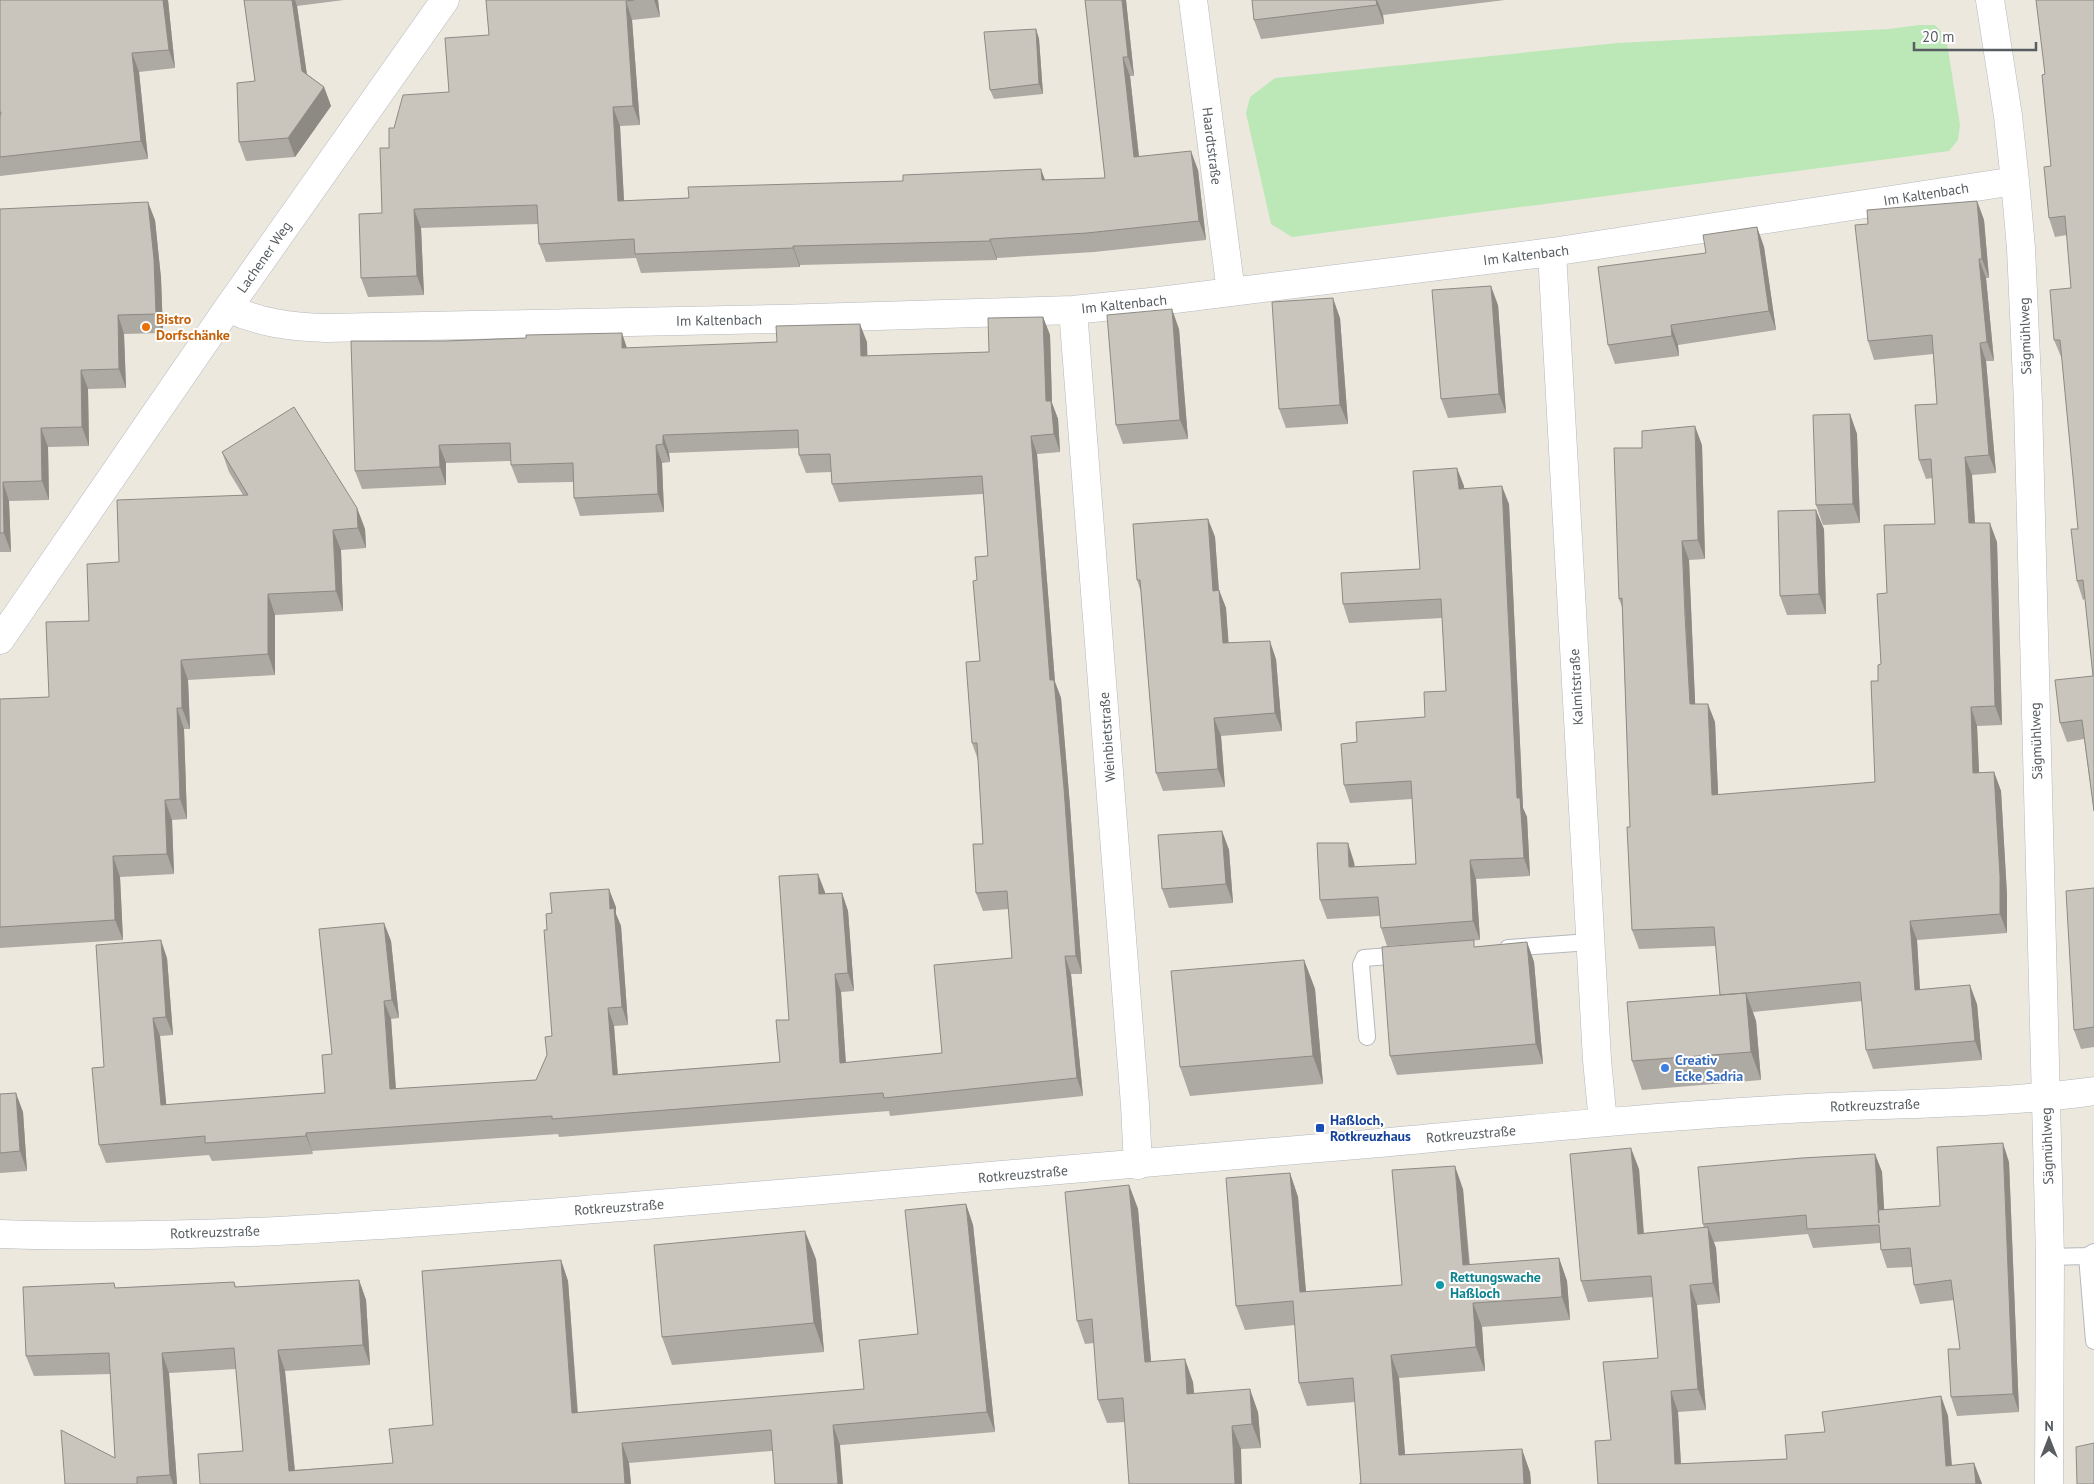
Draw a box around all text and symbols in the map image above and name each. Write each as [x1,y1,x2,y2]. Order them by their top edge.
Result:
scale bar [1914,20,2036,52]
text: 20 m [1922,27,1955,46]
street label: Haardtstraße [1198,106,1226,186]
street label: Im Kaltenbach [1882,178,1970,210]
street label: Lachener Weg [233,218,295,296]
street label: Im Kaltenbach [1482,241,1570,269]
street label: Im Kaltenbach [1080,291,1168,317]
street label: Sägmühlweg [2015,297,2035,375]
place label: Bistro Dorfschänke [156,310,230,344]
street label: Im Kaltenbach [676,310,762,330]
marker: Bistro Dorfschänke [140,321,152,333]
street label: Kalmitstraße [1565,648,1587,726]
street label: Weinbietstraße [1095,691,1119,783]
street label: Sägmühlweg [2026,702,2046,780]
place label: Creativ Ecke Sadria [1675,1051,1743,1085]
marker: Creativ Ecke Sadria [1659,1062,1671,1074]
street label: Rotkreuzstraße [1830,1094,1920,1116]
street label: Sägmühlweg [2037,1107,2057,1185]
place label: Haßloch, Rotkreuzhaus [1330,1111,1411,1145]
street label: Rotkreuzstraße [1425,1121,1517,1147]
marker: Haßloch, Rotkreuzhaus [1314,1122,1326,1134]
street label: Rotkreuzstraße [977,1161,1069,1187]
street label: Rotkreuzstraße [573,1195,665,1219]
street label: Rotkreuzstraße [170,1221,260,1243]
place label: Rettungswache Haßloch [1450,1268,1541,1302]
marker: Rettungswache Haßloch [1434,1279,1446,1291]
north arrow [2024,1414,2074,1464]
text: N [2044,1417,2054,1435]

